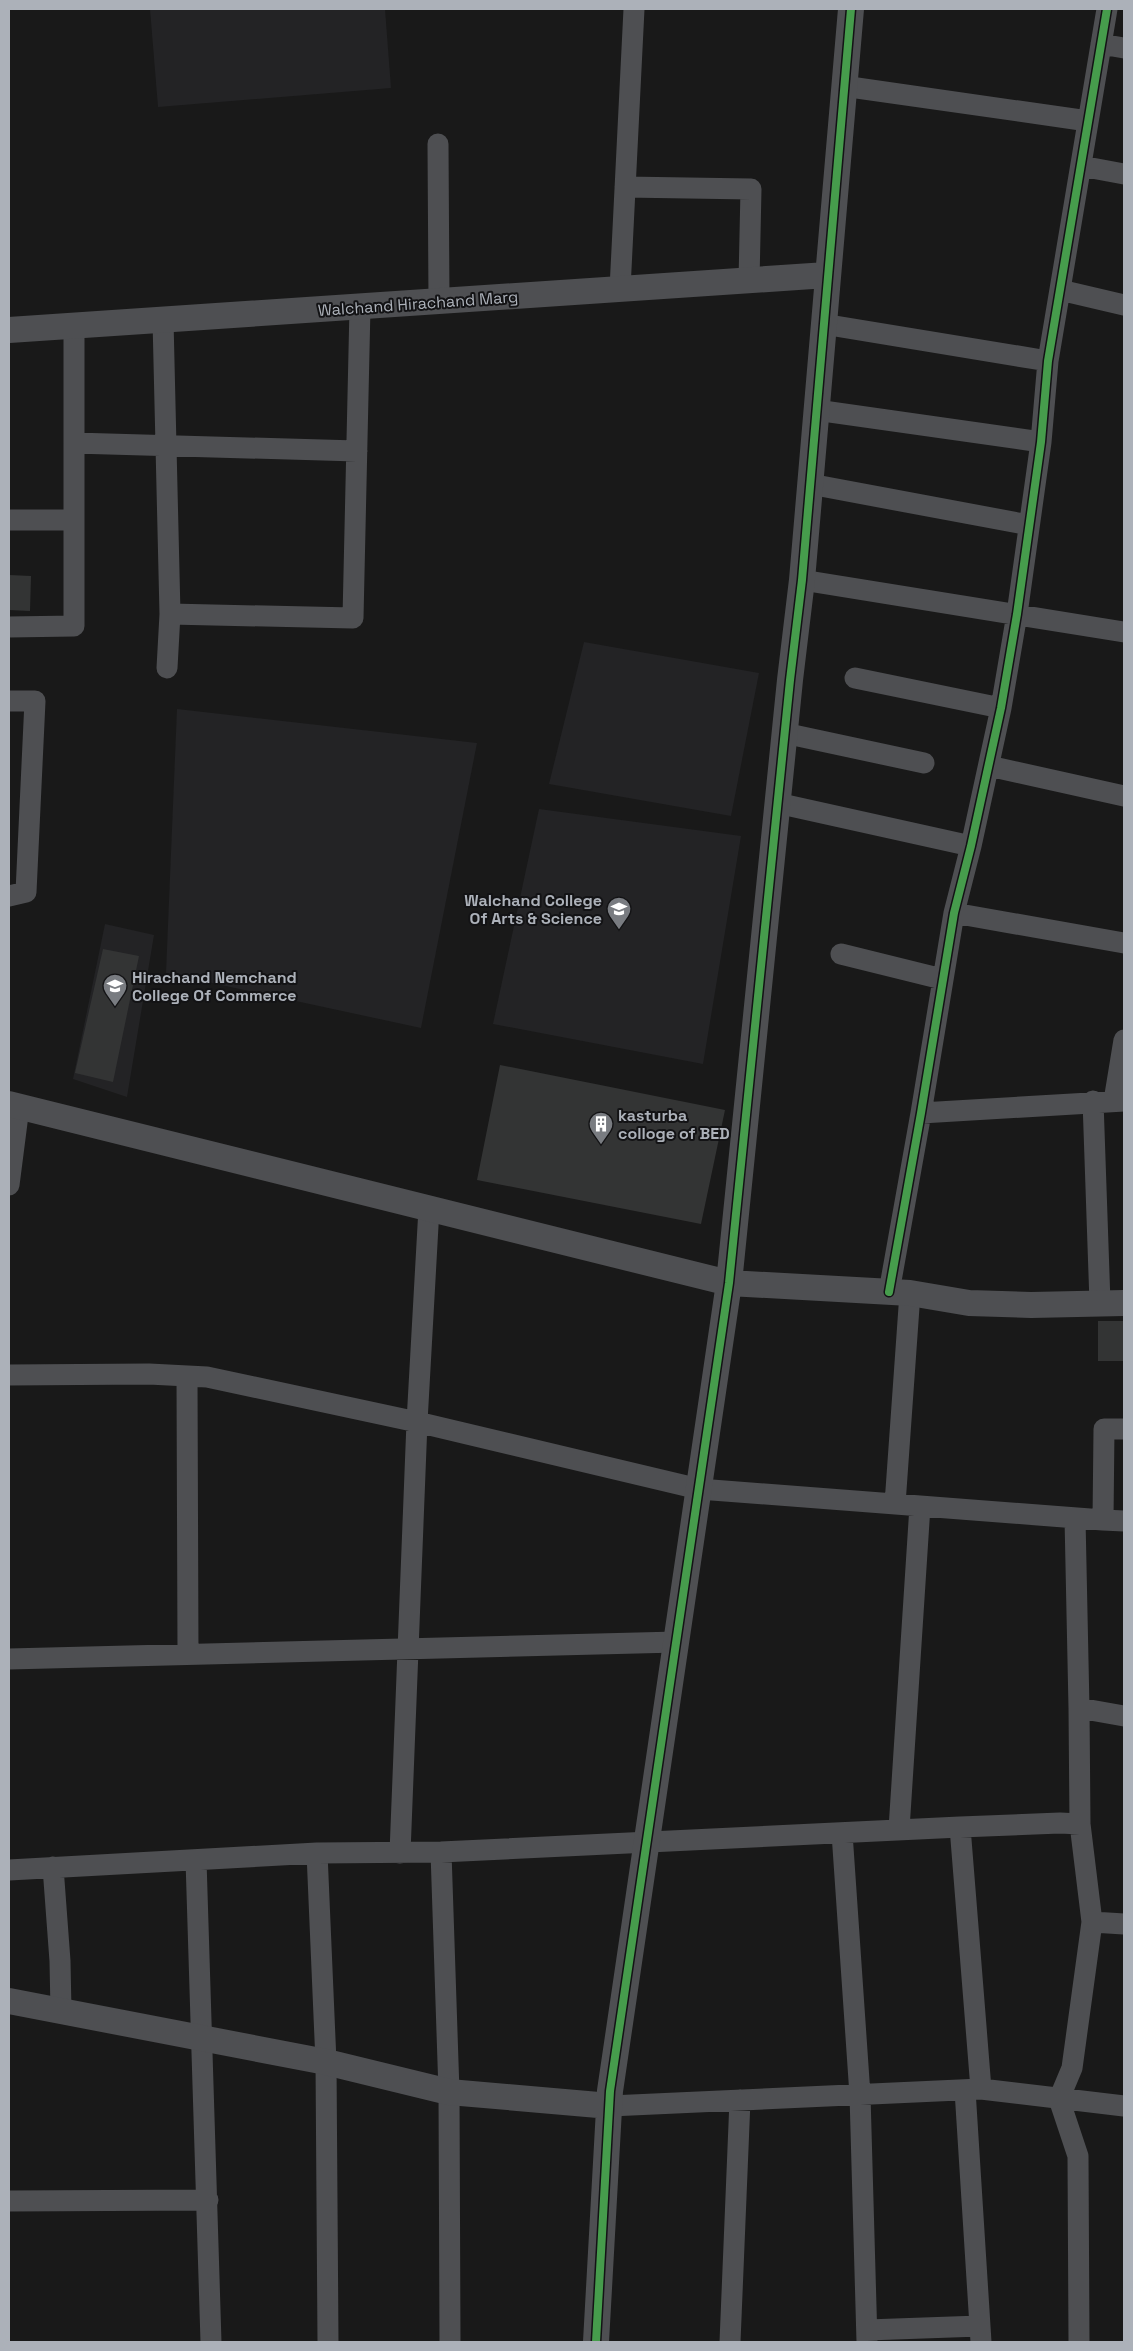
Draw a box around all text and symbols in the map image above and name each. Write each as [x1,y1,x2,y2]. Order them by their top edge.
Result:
street label: Walchand Hirachand Marg [317,286,519,321]
place label: Walchand College Of Arts & Science [464,890,602,929]
school or university icon: Walchand College Of Arts & Science [606,896,632,930]
place label: Hirachand Nemchand College Of Commerce [132,967,297,1006]
school or university icon: Hirachand Nemchand College Of Commerce [102,973,128,1007]
place label: kasturba colloge of BED [618,1105,730,1144]
building icon: kasturba colloge of BED [588,1111,614,1145]

